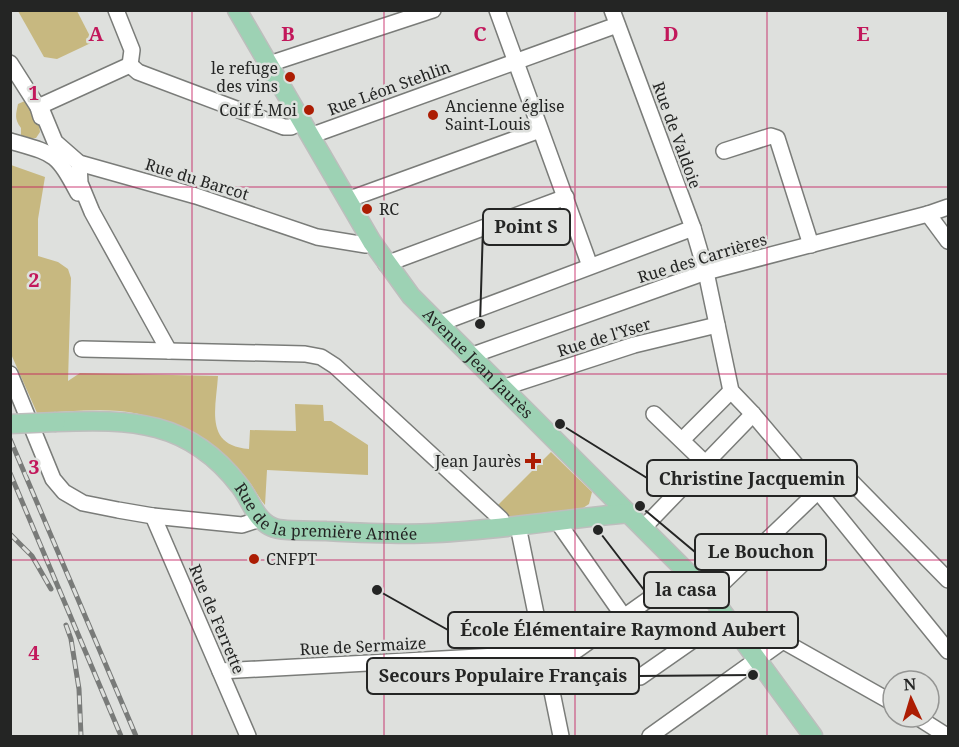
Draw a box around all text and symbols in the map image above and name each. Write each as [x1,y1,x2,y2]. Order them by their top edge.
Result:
text: A [88,20,104,47]
text: B [281,20,295,47]
text: C [473,20,487,47]
text: D [663,20,679,47]
text: E [856,20,870,47]
street label: Rue Léon Stehlin [325,56,453,120]
place label: le refuge des vins [211,57,278,97]
marker: le refuge des vins [283,70,297,84]
street label: Rue de Valdoie [647,78,707,192]
text: 1 [28,79,40,106]
place label: Ancienne église Saint-Louis [445,95,565,135]
place label: Coif É Moi [219,99,297,121]
marker: Coif É Moi [302,103,316,117]
marker: Ancienne église Saint-Louis [426,108,440,122]
street label: Rue du Barcot [142,153,252,205]
place label: RC [379,198,399,220]
marker: RC [360,202,374,216]
callout: Point S [483,209,570,245]
text: Point S [494,214,558,238]
street label: Rue des Carrières [635,228,769,288]
text: 2 [28,266,40,293]
street label: Avenue Jean Jaurès [418,303,538,423]
street label: Rue de l'Yser [555,312,654,362]
place label: Jean Jaurès [434,450,521,472]
text: 3 [28,453,40,480]
marker: Jean Jaurès [526,454,540,468]
callout: Christine Jacquemin [647,460,857,496]
text: Christine Jacquemin [659,466,845,490]
street label: Rue de la première Armée [230,478,417,545]
callout: Le Bouchon [695,534,826,570]
text: Le Bouchon [708,539,814,563]
place label: CNFPT [266,548,317,570]
marker: CNFPT [247,552,261,566]
street label: Rue de Ferrette [184,561,250,677]
callout: la casa [644,572,729,608]
text: la casa [655,577,717,601]
callout: École Élémentaire Raymond Aubert [448,612,798,648]
text: École Élémentaire Raymond Aubert [460,617,786,641]
street label: Rue de Sermaize [299,632,427,660]
text: 4 [28,639,40,666]
callout: Secours Populaire Français [367,658,639,694]
text: Secours Populaire Français [379,663,628,687]
north arrow [881,669,941,729]
text: N [903,673,917,695]

